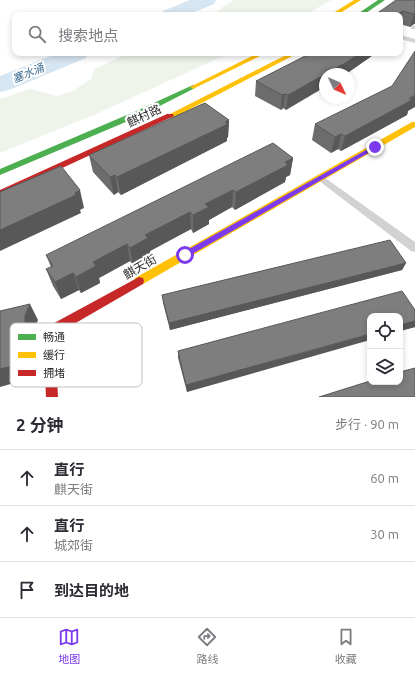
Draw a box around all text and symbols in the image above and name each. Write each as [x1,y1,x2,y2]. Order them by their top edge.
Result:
search box [12,12,403,56]
icon: search [26,23,48,45]
text: 搜索地点 [58,27,118,44]
water label: 塞水涌 [10,61,47,85]
north arrow [319,68,355,104]
street label: 麒村路 [125,102,163,129]
route end [366,138,384,156]
route start [176,246,194,264]
street label: 麒天街 [121,252,159,281]
map controls [367,313,403,385]
button: locate [367,313,403,349]
legend [10,323,142,387]
text: 畅通 [43,331,65,343]
text: 缓行 [43,349,65,361]
button: layers [367,349,403,385]
text: 拥堵 [43,367,65,379]
text: 2 分钟 [16,415,64,434]
text: 步行 · 90 m [335,417,399,431]
text: 直行 [54,461,84,478]
icon: ahead [16,467,38,489]
text: 60 m [370,471,399,485]
text: 麒天街 [54,482,93,496]
text: 直行 [54,517,84,534]
icon: ahead [16,523,38,545]
text: 30 m [370,527,399,541]
text: 城郊街 [54,538,93,552]
icon: arrive [16,579,38,601]
text: 到达目的地 [54,582,129,599]
tab: 地图 [58,626,80,666]
tab: 路线 [196,626,218,666]
tab: 收藏 [335,626,357,666]

